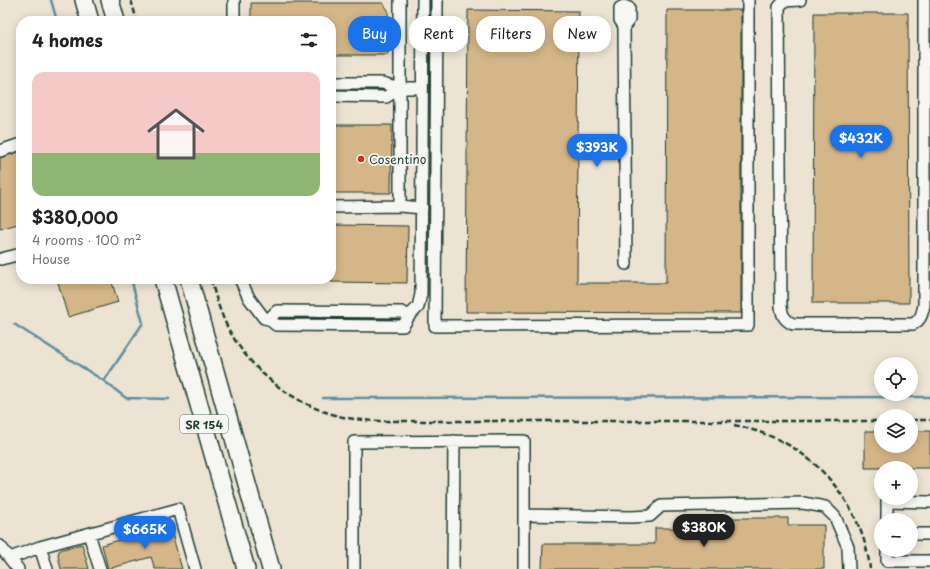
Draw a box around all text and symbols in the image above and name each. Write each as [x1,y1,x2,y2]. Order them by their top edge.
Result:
chip: Buy [348,16,401,52]
chip: Rent [409,16,468,52]
chip: Filters [476,16,545,52]
chip: New [553,16,611,52]
text: 4 homes [32,27,103,53]
icon: filters [298,29,320,51]
icon: home [140,98,212,170]
pin: $432K [833,125,889,159]
text: $432K [839,128,883,147]
pin: $393K [569,134,625,168]
text: $393K [576,137,618,156]
place label: Cosentino [369,150,427,168]
marker: Cosentino [356,154,366,164]
text: $380,000 [32,204,118,230]
text: 4 rooms · 100 m² [32,230,142,249]
text: House [32,249,70,268]
map controls [874,357,918,557]
button: locate [874,357,918,401]
button: layers [874,409,918,453]
road number: SR 154 [180,415,228,433]
button: + [874,461,918,505]
button: − [874,513,918,557]
pin: $380K [676,514,732,548]
pin: $665K [117,516,173,550]
text: $380K [682,517,726,536]
text: $665K [123,519,167,538]

